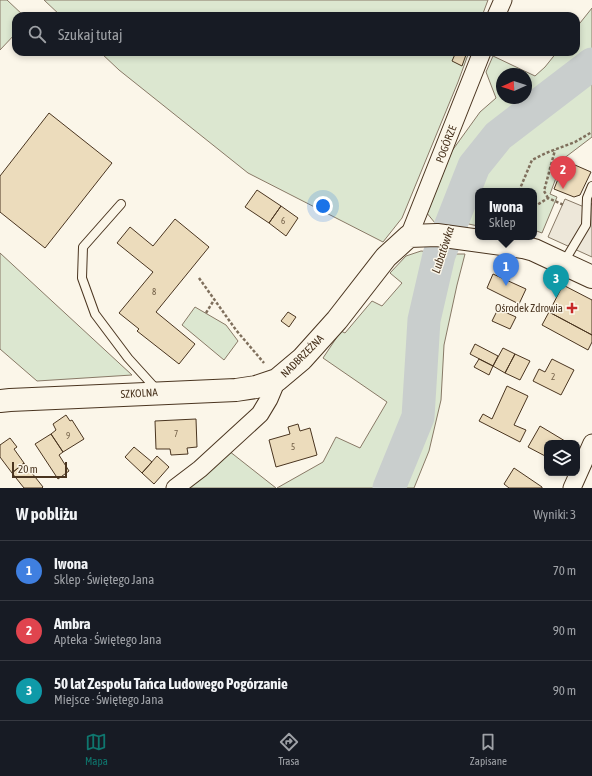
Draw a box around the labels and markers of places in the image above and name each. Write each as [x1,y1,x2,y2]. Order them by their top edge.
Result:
pin: 2 [550,156,576,189]
pin: 1 [493,253,519,286]
pin: 3 [543,265,569,298]
place label: Ośrodek Zdrowia [495,302,563,314]
marker: Ośrodek Zdrowia [566,302,578,314]

